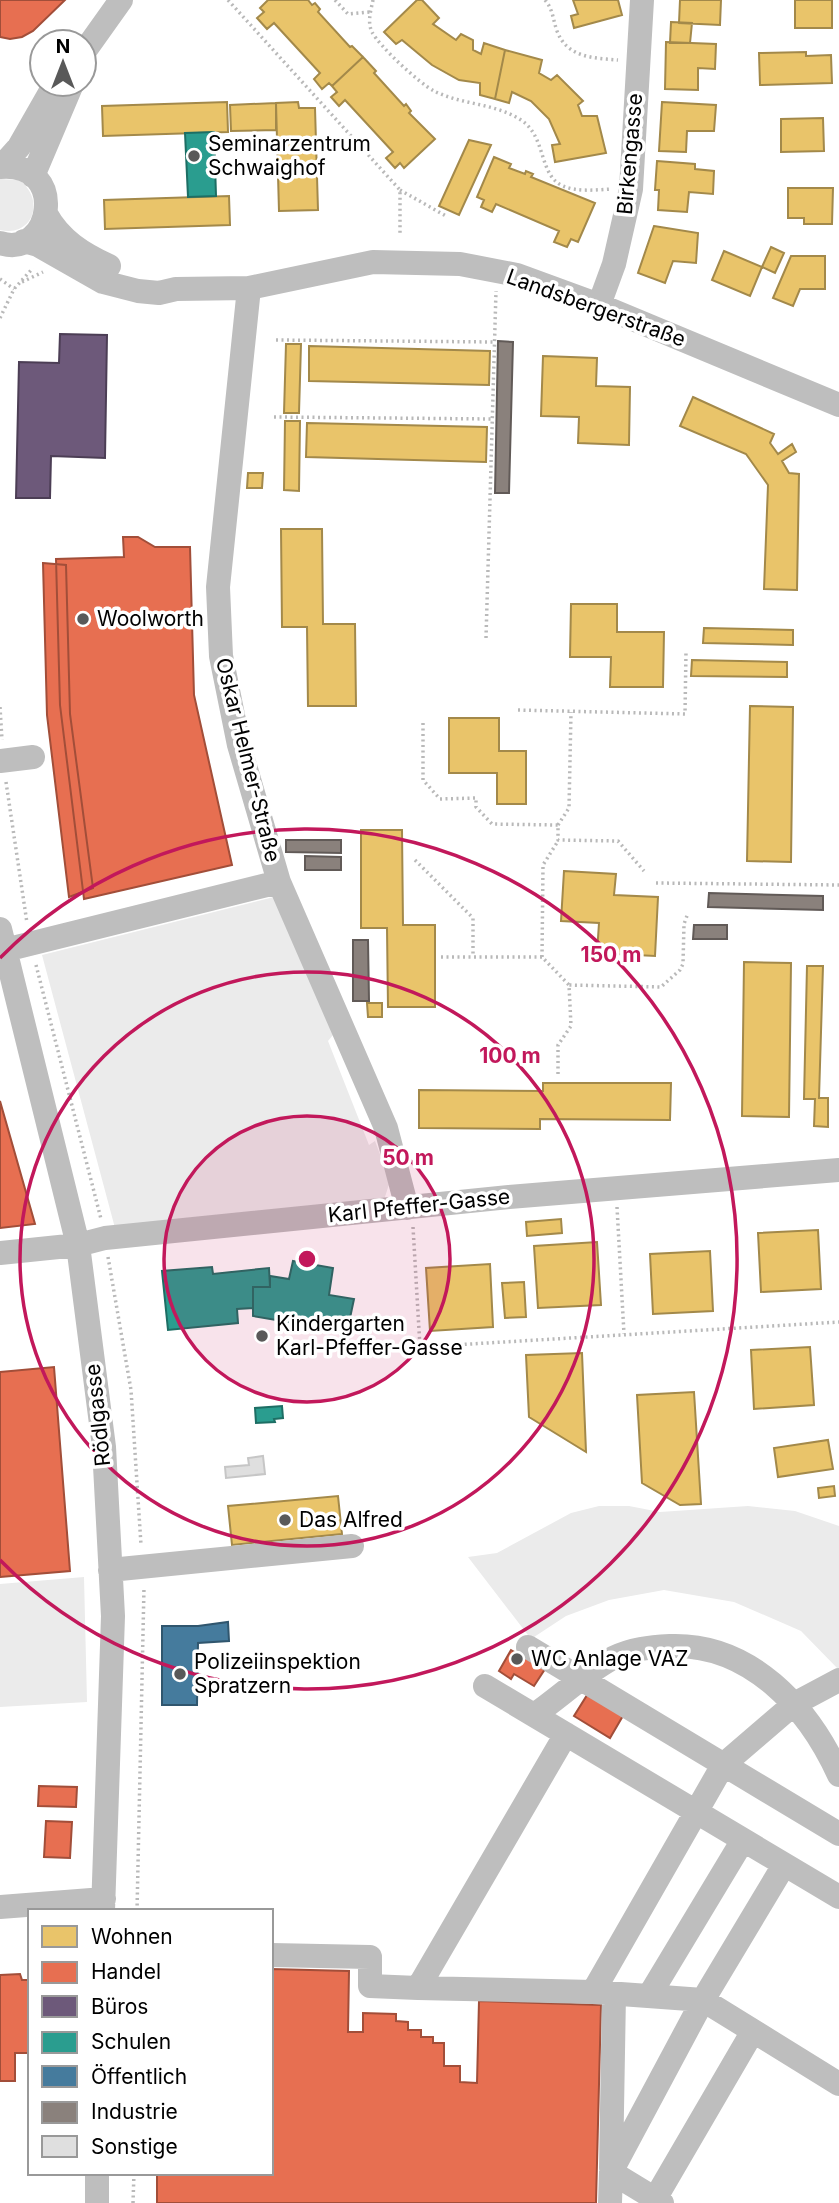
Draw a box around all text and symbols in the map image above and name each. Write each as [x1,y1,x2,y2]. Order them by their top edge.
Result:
north arrow [28,28,98,98]
text: N [56,35,70,58]
street label: Birkengasse [612,92,647,216]
place label: Seminarzentrum Schwaighof [208,131,371,180]
marker: Seminarzentrum Schwaighof [186,148,202,164]
street label: Landsbergerstraße [503,264,689,352]
place label: Woolworth [97,606,204,631]
marker: Woolworth [75,611,91,627]
street label: Oskar Helmer-Straße [211,655,286,865]
text: 150 m [581,942,641,967]
text: 100 m [479,1043,541,1068]
text: 50 m [382,1145,434,1170]
street label: Karl Pfeffer-Gasse [327,1184,511,1227]
centre of rings [295,1247,319,1271]
place label: Kindergarten Karl-Pfeffer-Gasse [276,1311,463,1360]
marker: Kindergarten Karl-Pfeffer-Gasse [254,1328,270,1344]
street label: Rödlgasse [80,1363,115,1467]
place label: Das Alfred [299,1507,403,1532]
marker: Das Alfred [277,1512,293,1528]
place label: WC Anlage VAZ [531,1646,689,1671]
place label: Polizeiinspektion Spratzern [194,1649,361,1698]
marker: WC Anlage VAZ [509,1651,525,1667]
marker: Polizeiinspektion Spratzern [172,1666,188,1682]
legend [28,1909,273,2175]
text: Wohnen [91,1924,173,1949]
text: Handel [91,1959,161,1984]
text: Büros [91,1994,148,2019]
text: Schulen [91,2029,171,2054]
text: Öffentlich [91,2064,187,2089]
text: Industrie [91,2099,178,2124]
text: Sonstige [91,2134,178,2159]

